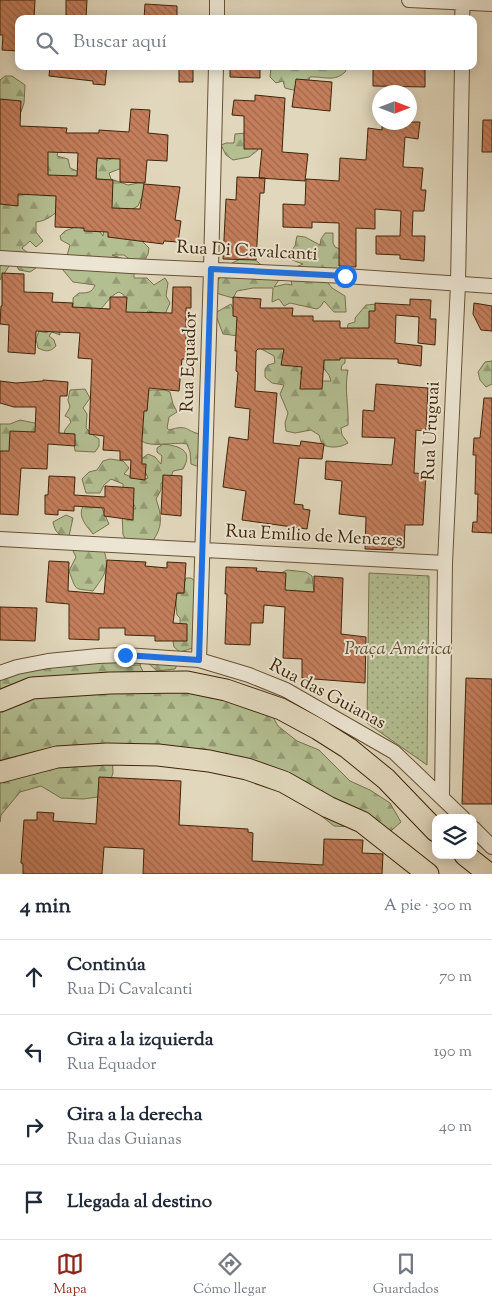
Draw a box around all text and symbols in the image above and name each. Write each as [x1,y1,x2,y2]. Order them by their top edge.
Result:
search box [15,15,477,70]
icon: search [33,29,61,57]
text: Buscar aquí [73,29,167,56]
north arrow [372,85,417,130]
street label: Rua Di Cavalcanti [176,235,318,269]
route start [334,265,357,288]
street label: Rua Equador [175,311,205,413]
street label: Rua Uruguai [416,381,448,481]
street label: Rua Emilio de Menezes [225,519,403,555]
park label: Praça América [345,637,451,663]
route end [114,644,137,667]
street label: Rua das Guianas [264,653,390,737]
map controls [432,814,477,859]
button: layers [432,814,477,859]
text: 4 min [20,892,71,922]
text: A pie · 300 m [384,895,472,918]
text: Continúa [67,952,146,979]
icon: ahead [20,963,48,991]
text: 70 m [439,966,472,989]
text: Rua Di Cavalcanti [67,979,192,1002]
text: Gira a la izquierda [67,1027,213,1054]
icon: left [20,1038,48,1066]
text: 190 m [434,1041,472,1064]
text: Rua Equador [67,1054,156,1077]
text: Gira a la derecha [67,1102,202,1129]
icon: right [20,1113,48,1141]
text: 40 m [439,1116,472,1139]
text: Rua das Guianas [67,1129,181,1152]
icon: arrive [20,1188,48,1216]
text: Llegada al destino [67,1189,212,1216]
tab: Mapa [53,1250,87,1300]
tab: Cómo llegar [193,1250,266,1300]
tab: Guardados [373,1250,439,1300]

